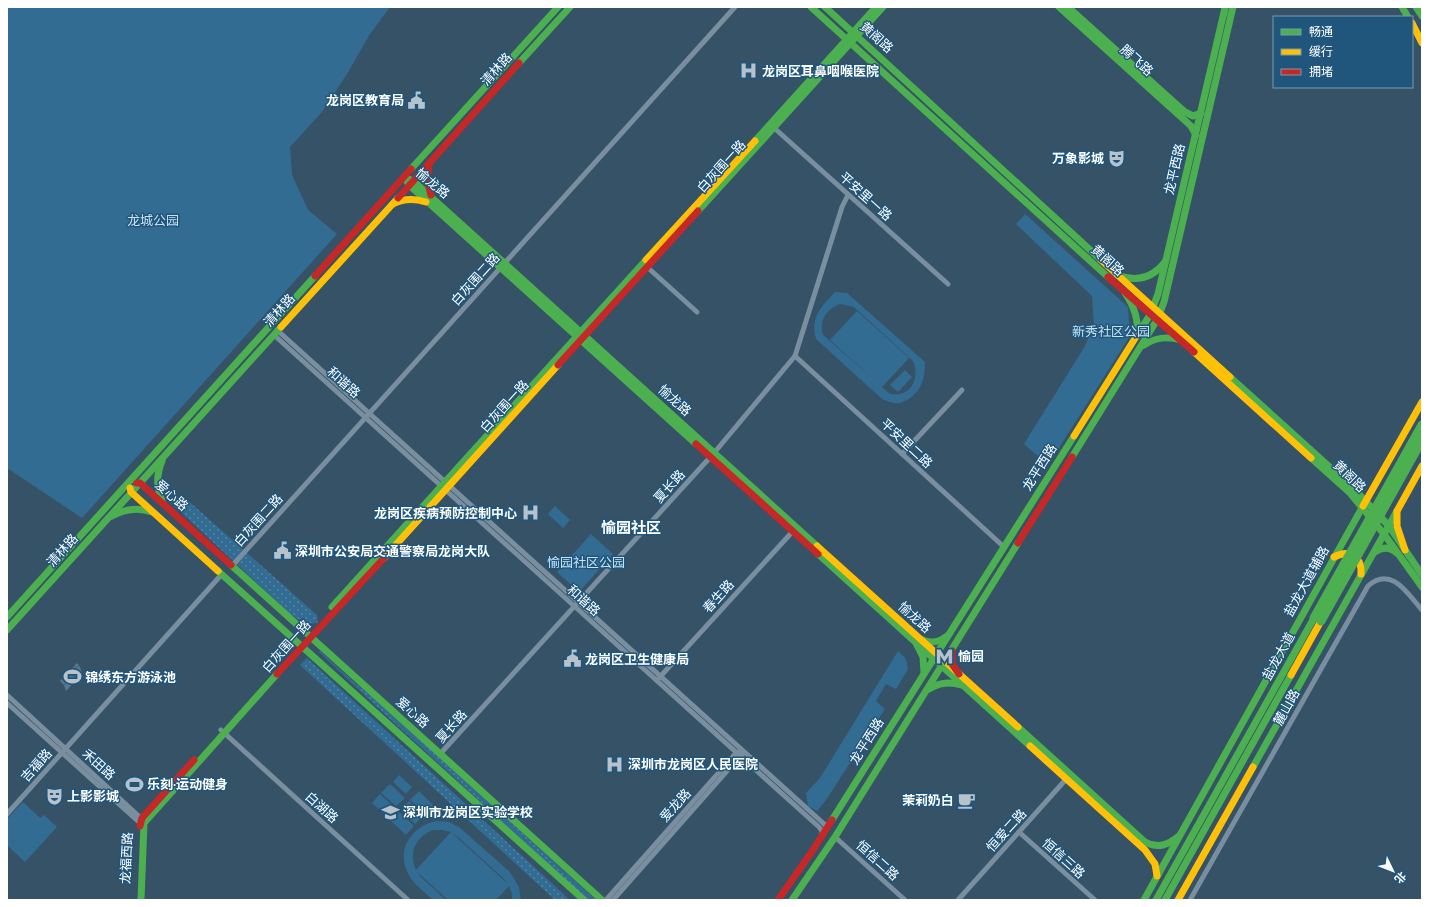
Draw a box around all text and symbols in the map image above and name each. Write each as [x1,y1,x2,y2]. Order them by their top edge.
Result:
legend [1273,16,1413,88]
street label: 黄阁路 [856,19,896,57]
text: 畅通 [1309,25,1333,40]
street label: 腾飞路 [1116,42,1156,80]
text: 缓行 [1309,45,1333,60]
street label: 清林路 [478,50,516,90]
hospital icon: 龙岗区耳鼻咽喉医院 [739,61,759,81]
place label: 龙岗区耳鼻咽喉医院 [762,64,879,80]
text: 拥堵 [1309,65,1333,80]
public building icon: 龙岗区教育局 [407,90,427,110]
place label: 龙岗区教育局 [326,93,404,109]
street label: 白灰围一路 [694,137,749,196]
street label: 龙平西路 [1161,142,1189,196]
theatre icon: 万象影城 [1107,148,1127,168]
place label: 万象影城 [1052,151,1104,167]
street label: 愉龙路 [412,165,453,202]
street label: 平安里一路 [836,169,895,224]
park label: 龙城公园 [127,213,179,229]
street label: 黄阁路 [1087,242,1127,280]
street label: 白灰围二路 [448,250,503,309]
street label: 清林路 [261,291,299,331]
park label: 新秀社区公园 [1072,324,1150,340]
street label: 和谐路 [323,364,363,402]
street label: 白灰围一路 [477,377,532,436]
street label: 愉龙路 [654,382,694,420]
street label: 平安里二路 [877,416,936,472]
street label: 龙平西路 [1019,441,1060,494]
street label: 黄阁路 [1330,457,1369,496]
street label: 夏长路 [651,467,689,507]
street label: 爱心路 [151,477,191,515]
street label: 白灰围二路 [231,491,286,550]
hospital icon: 龙岗区疾病预防控制中心 [520,503,540,523]
place label: 龙岗区疾病预防控制中心 [374,506,517,522]
district label: 愉园社区 [601,519,661,538]
street label: 清林路 [44,531,82,571]
public building icon: 深圳市公安局交通警察局龙岗大队 [272,541,292,561]
street label: 盐龙大道辅路 [1281,543,1333,619]
place label: 深圳市公安局交通警察局龙岗大队 [295,544,490,560]
park label: 愉园社区公园 [547,555,625,571]
street label: 春生路 [700,577,738,617]
street label: 和谐路 [563,582,603,620]
street label: 愉龙路 [894,599,934,637]
street label: 白灰围一路 [259,617,314,676]
street label: 盐龙大道 [1259,630,1298,683]
metro station icon: 愉园 [935,646,955,666]
public building icon: 龙岗区卫生健康局 [562,649,582,669]
place label: 愉园 [958,649,984,665]
place label: 龙岗区卫生健康局 [585,652,689,668]
sports icon: 锦绣东方游泳池 [62,667,82,687]
place label: 锦绣东方游泳池 [85,670,176,686]
street label: 麓山路 [1270,687,1303,728]
street label: 爱心路 [392,694,432,732]
street label: 夏长路 [433,707,471,747]
street label: 龙平西路 [846,715,887,768]
street label: 吉福路 [18,746,56,786]
street label: 禾田路 [78,746,118,784]
hospital icon: 深圳市龙岗区人民医院 [605,754,625,774]
place label: 深圳市龙岗区人民医院 [628,757,758,773]
sports icon: 乐刻·运动健身 [124,774,144,794]
place label: 乐刻·运动健身 [147,777,228,793]
theatre icon: 上影影城 [44,786,64,806]
street label: 爱龙路 [657,786,695,826]
place label: 上影影城 [67,789,119,805]
street label: 白湖路 [301,789,341,827]
cafe icon: 茉莉奶白 [957,790,977,810]
place label: 茉莉奶白 [902,793,954,809]
school or university icon: 深圳市龙岗区实验学校 [380,802,400,822]
place label: 深圳市龙岗区实验学校 [403,805,533,821]
street label: 恒爱二路 [983,806,1030,855]
street label: 龙福西路 [118,832,136,884]
street label: 恒信三路 [1039,835,1088,882]
street label: 恒信二路 [853,837,902,884]
north arrow [1373,851,1413,891]
text: 北 [1391,869,1408,886]

